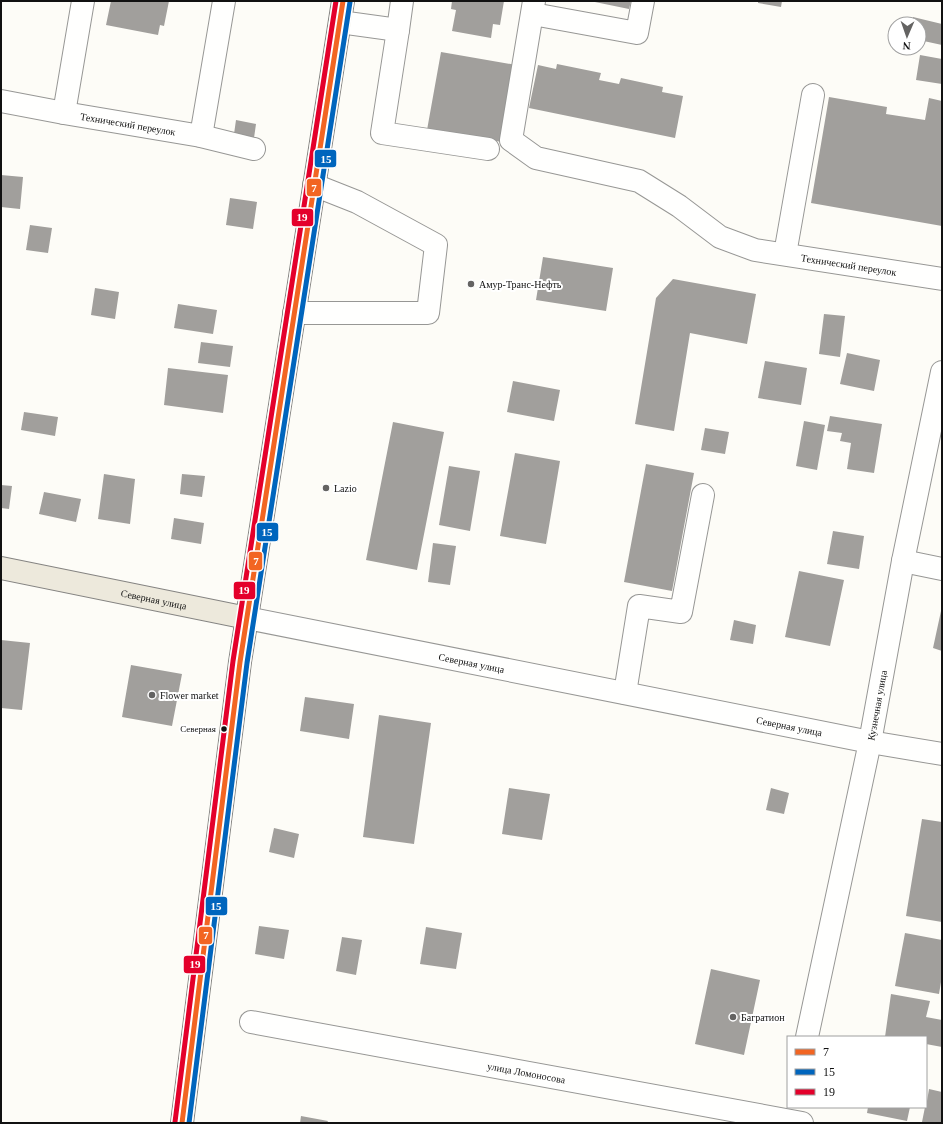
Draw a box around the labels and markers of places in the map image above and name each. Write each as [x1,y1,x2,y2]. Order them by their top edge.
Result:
marker: Амур-Транс-Нефть [466,279,476,289]
place label: Амур-Транс-Нефть [479,279,562,290]
marker: Lazio [321,483,331,493]
place label: Lazio [334,483,357,494]
marker: Flower market [147,690,157,700]
place label: Flower market [160,690,219,701]
place label: Северная [180,724,216,734]
marker: Северная [219,724,229,734]
marker: Багратион [728,1012,738,1022]
place label: Багратион [741,1012,785,1023]

